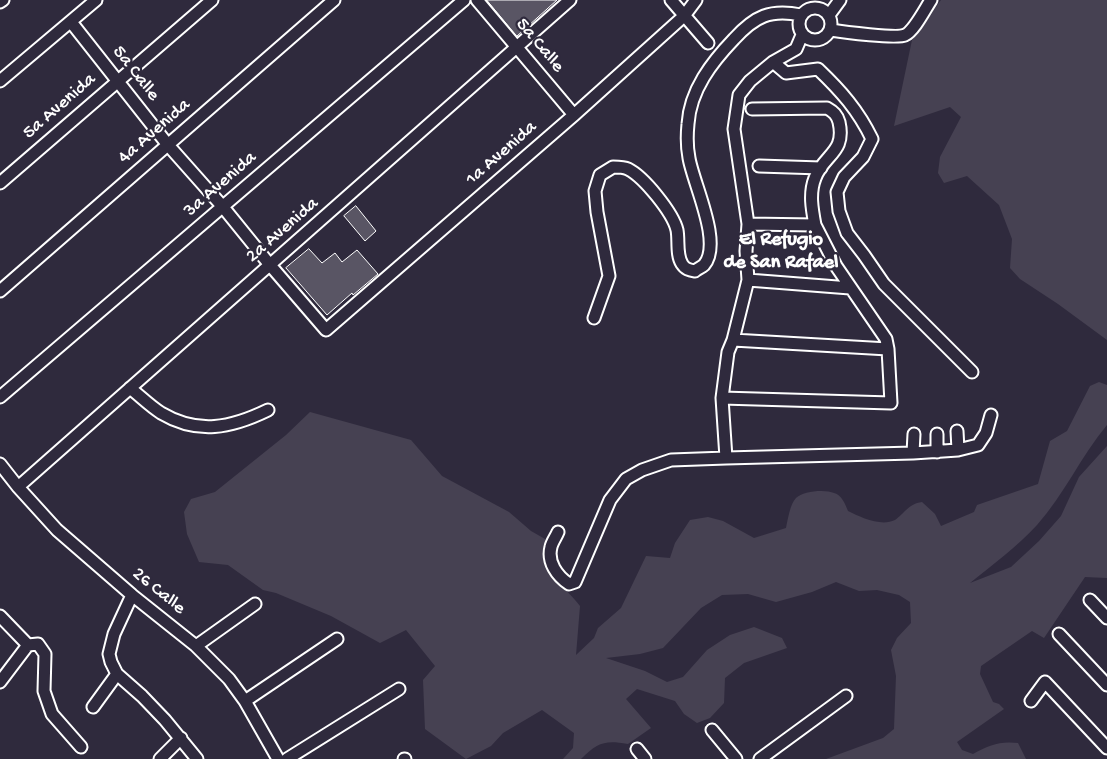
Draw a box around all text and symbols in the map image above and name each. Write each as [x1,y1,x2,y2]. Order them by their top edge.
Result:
street label: 5a Calle [510,14,568,78]
street label: 5a Calle [106,42,164,106]
street label: 5a Avenida [19,69,101,145]
street label: 4a Avenida [114,94,196,170]
street label: 1a Avenida [462,117,542,191]
street label: 3a Avenida [180,147,262,223]
street label: 2a Avenida [242,193,324,269]
district label: El Refugio de San Rafael [724,229,838,276]
street label: 26 Calle [127,563,189,621]

